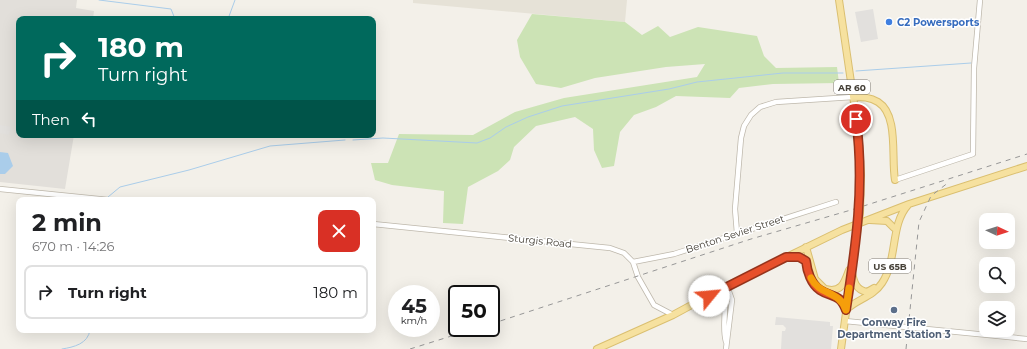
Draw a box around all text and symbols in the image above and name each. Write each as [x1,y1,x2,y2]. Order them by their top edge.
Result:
place label: C2 Powersports [897,16,980,29]
marker: C2 Powersports [884,17,894,27]
text: 180 m [98,30,184,64]
icon: right [32,32,84,84]
text: Turn right [98,64,188,86]
road number: AR 60 [834,80,870,94]
pin [839,102,873,136]
icon: left [78,108,100,130]
icon: arrive [845,108,867,130]
text: Then [32,110,70,129]
text: 2 min [32,208,102,237]
button: close [318,210,360,252]
street label: Benton Sevier Street [684,212,786,256]
north arrow [979,213,1015,249]
map controls [979,213,1015,337]
street label: Sturgis Road [507,231,573,251]
text: 670 m · 14:26 [32,238,115,254]
button: search [979,257,1015,293]
road number: US 65B [869,259,911,273]
position arrow [688,275,730,317]
icon: right [34,281,56,303]
text: Turn right [68,283,147,302]
text: 180 m [313,283,358,302]
speed limit sign: 50 [448,285,500,337]
text: 45 [401,294,427,318]
button: layers [979,301,1015,337]
marker: Conway Fire Department Station 3 [889,305,899,315]
text: km/h [401,314,427,327]
place label: Conway Fire Department Station 3 [837,316,951,341]

